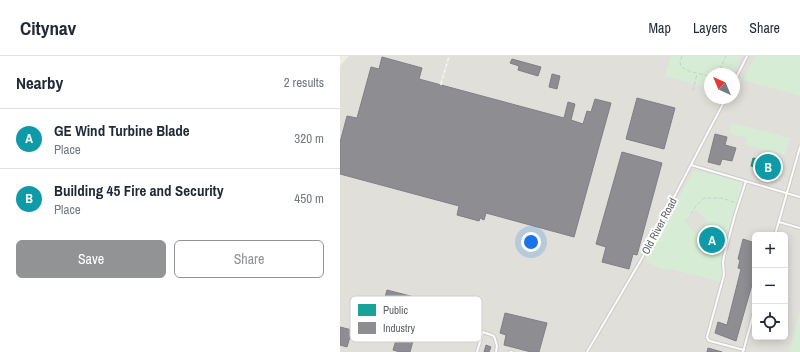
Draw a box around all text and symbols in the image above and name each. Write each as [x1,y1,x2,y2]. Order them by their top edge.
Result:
text: Citynav [20,15,76,41]
text: Map [649,19,671,37]
text: Layers [693,19,727,37]
text: Share [749,19,780,37]
north arrow [704,68,740,104]
text: Nearby [16,71,63,94]
text: 2 results [284,74,324,91]
text: GE Wind Turbine Blade [54,120,190,141]
text: A [25,130,33,147]
text: 320 m [294,130,324,147]
text: Place [54,141,81,158]
pin: B [755,152,781,182]
text: Building 45 Fire and Security [54,180,224,201]
text: B [25,190,33,207]
text: 450 m [294,190,324,207]
street label: Old River Road [638,195,680,257]
text: Place [54,201,81,218]
pin: A [699,225,725,255]
your location [521,232,541,252]
map controls [752,232,788,340]
button: + [752,232,788,268]
button: Save [16,240,166,278]
button: Share [174,240,324,278]
button: − [752,268,788,304]
legend [350,296,482,342]
text: Public [383,303,409,317]
button: locate [752,304,788,340]
text: Industry [383,321,416,335]

